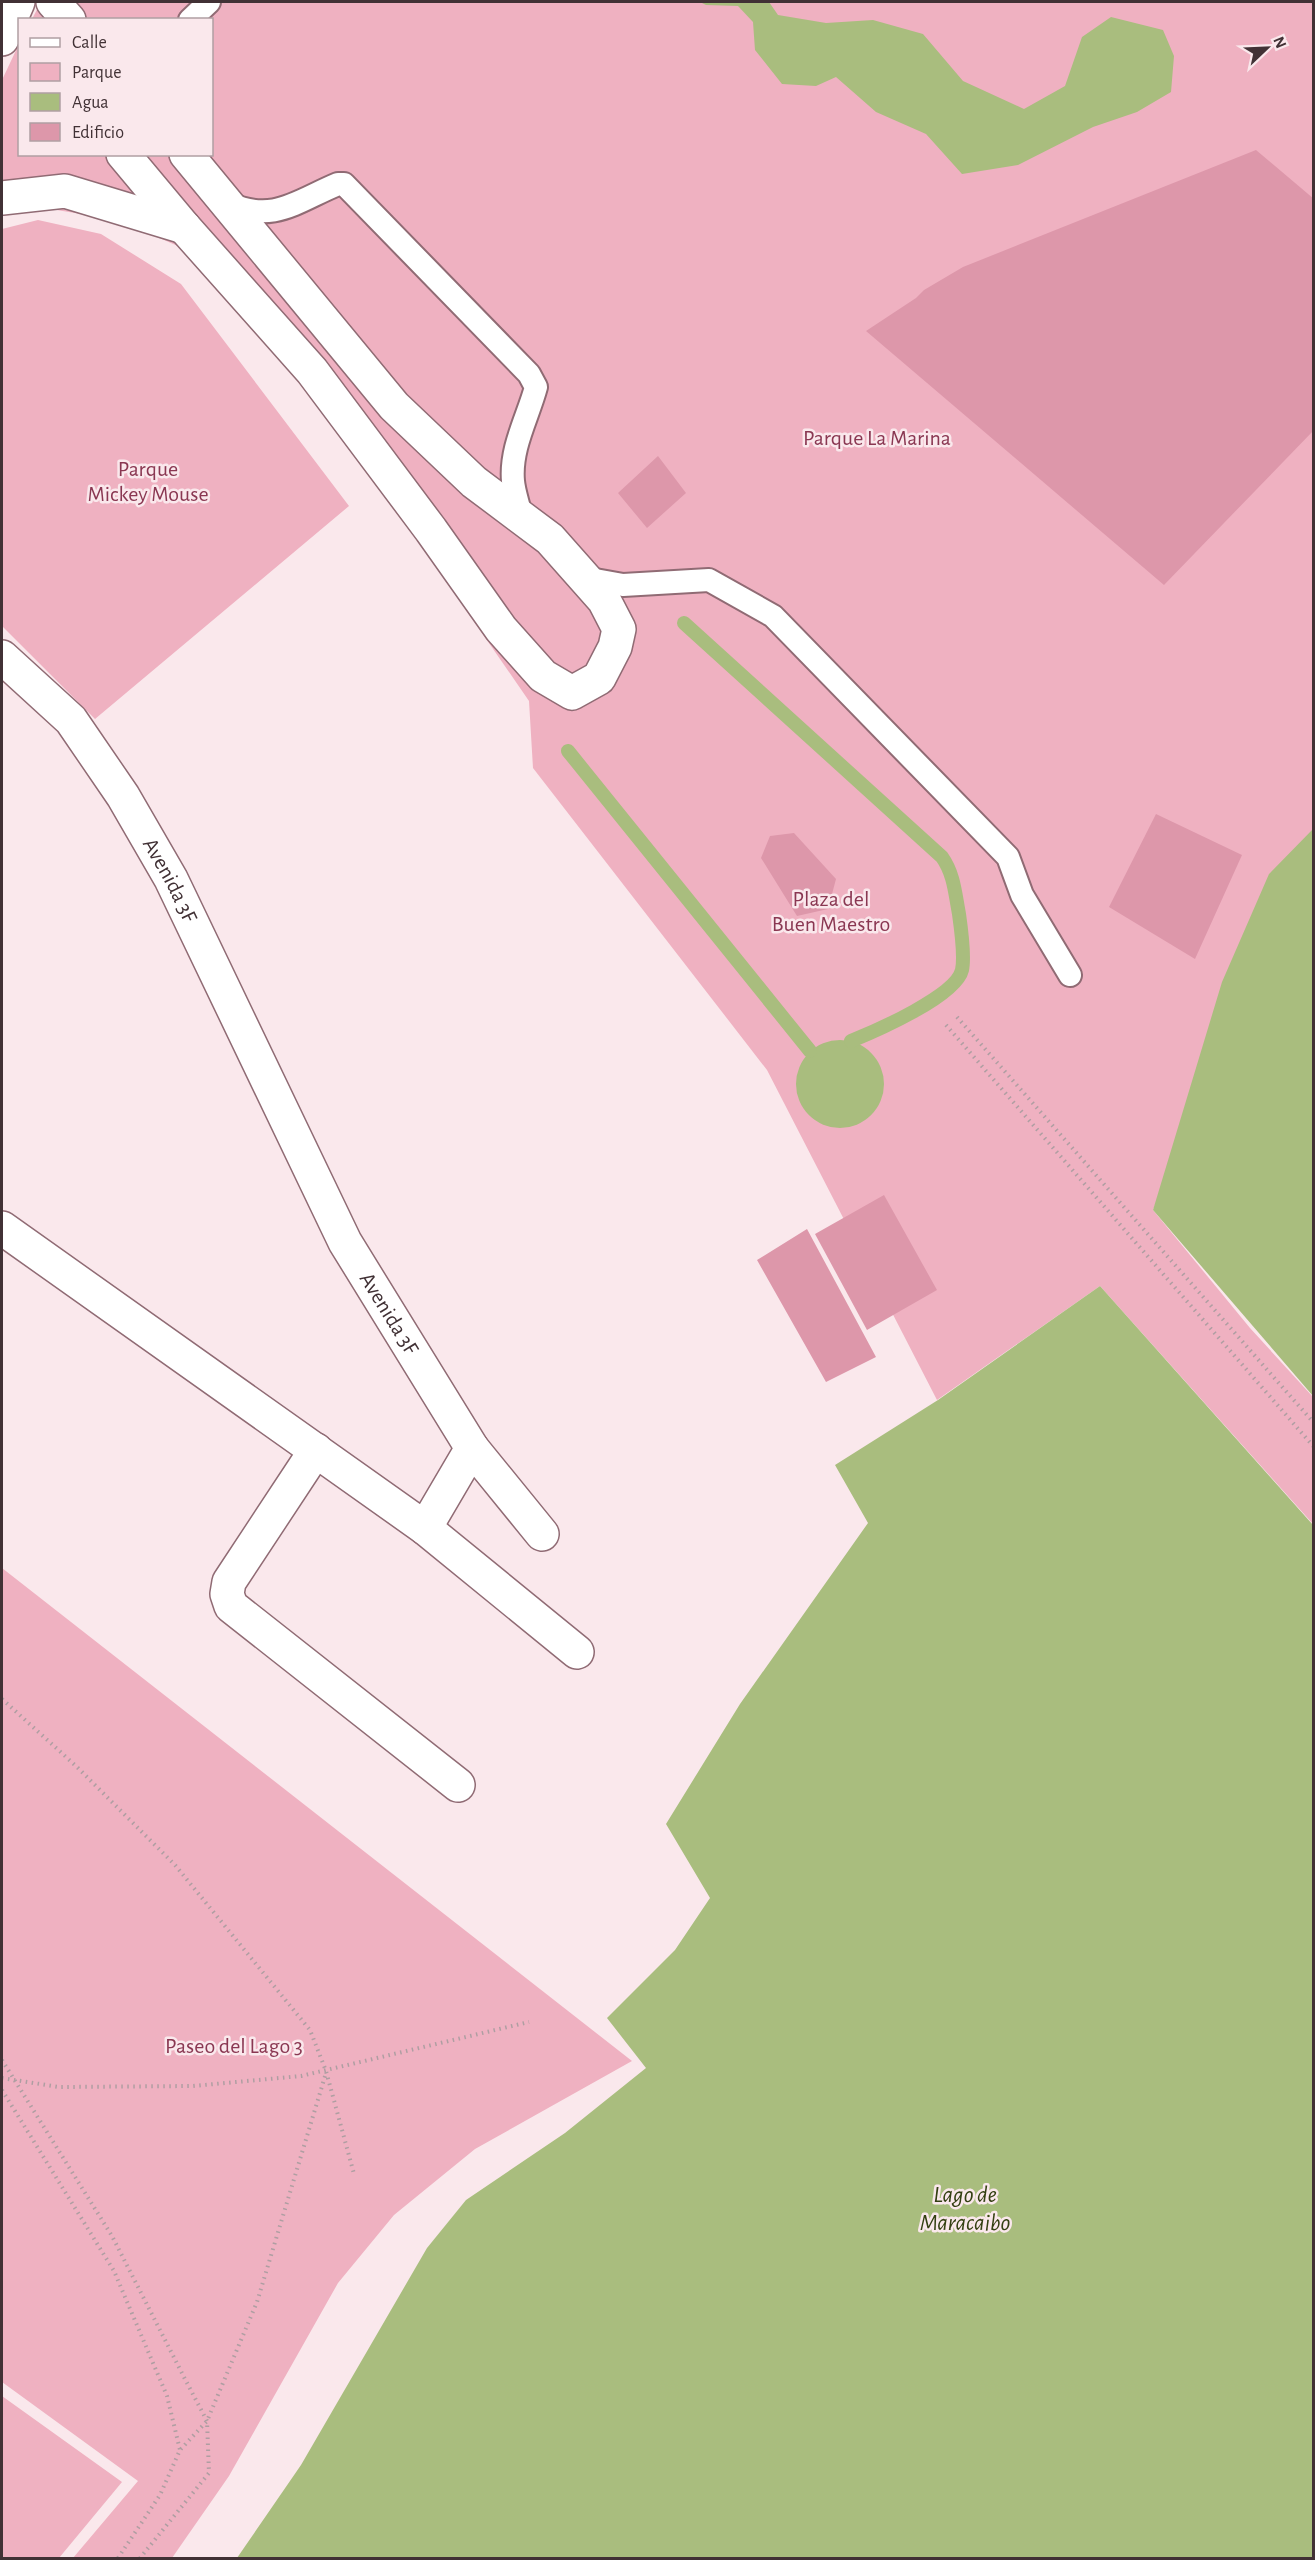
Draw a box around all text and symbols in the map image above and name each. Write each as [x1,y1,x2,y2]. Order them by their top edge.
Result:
legend [18,18,213,156]
north arrow [1237,18,1297,78]
text: Calle [72,34,107,52]
text: N [1270,34,1289,51]
text: Parque [72,64,121,82]
text: Agua [72,94,109,112]
text: Edificio [72,124,124,142]
park label: Parque La Marina [803,427,951,449]
park label: Parque Mickey Mouse [87,458,209,505]
street label: Avenida 3F [139,834,201,926]
park label: Plaza del Buen Maestro [772,888,890,935]
street label: Avenida 3F [356,1269,423,1359]
park label: Paseo del Lago 3 [165,2035,303,2057]
water label: Lago de Maracaibo [920,2183,1010,2235]

